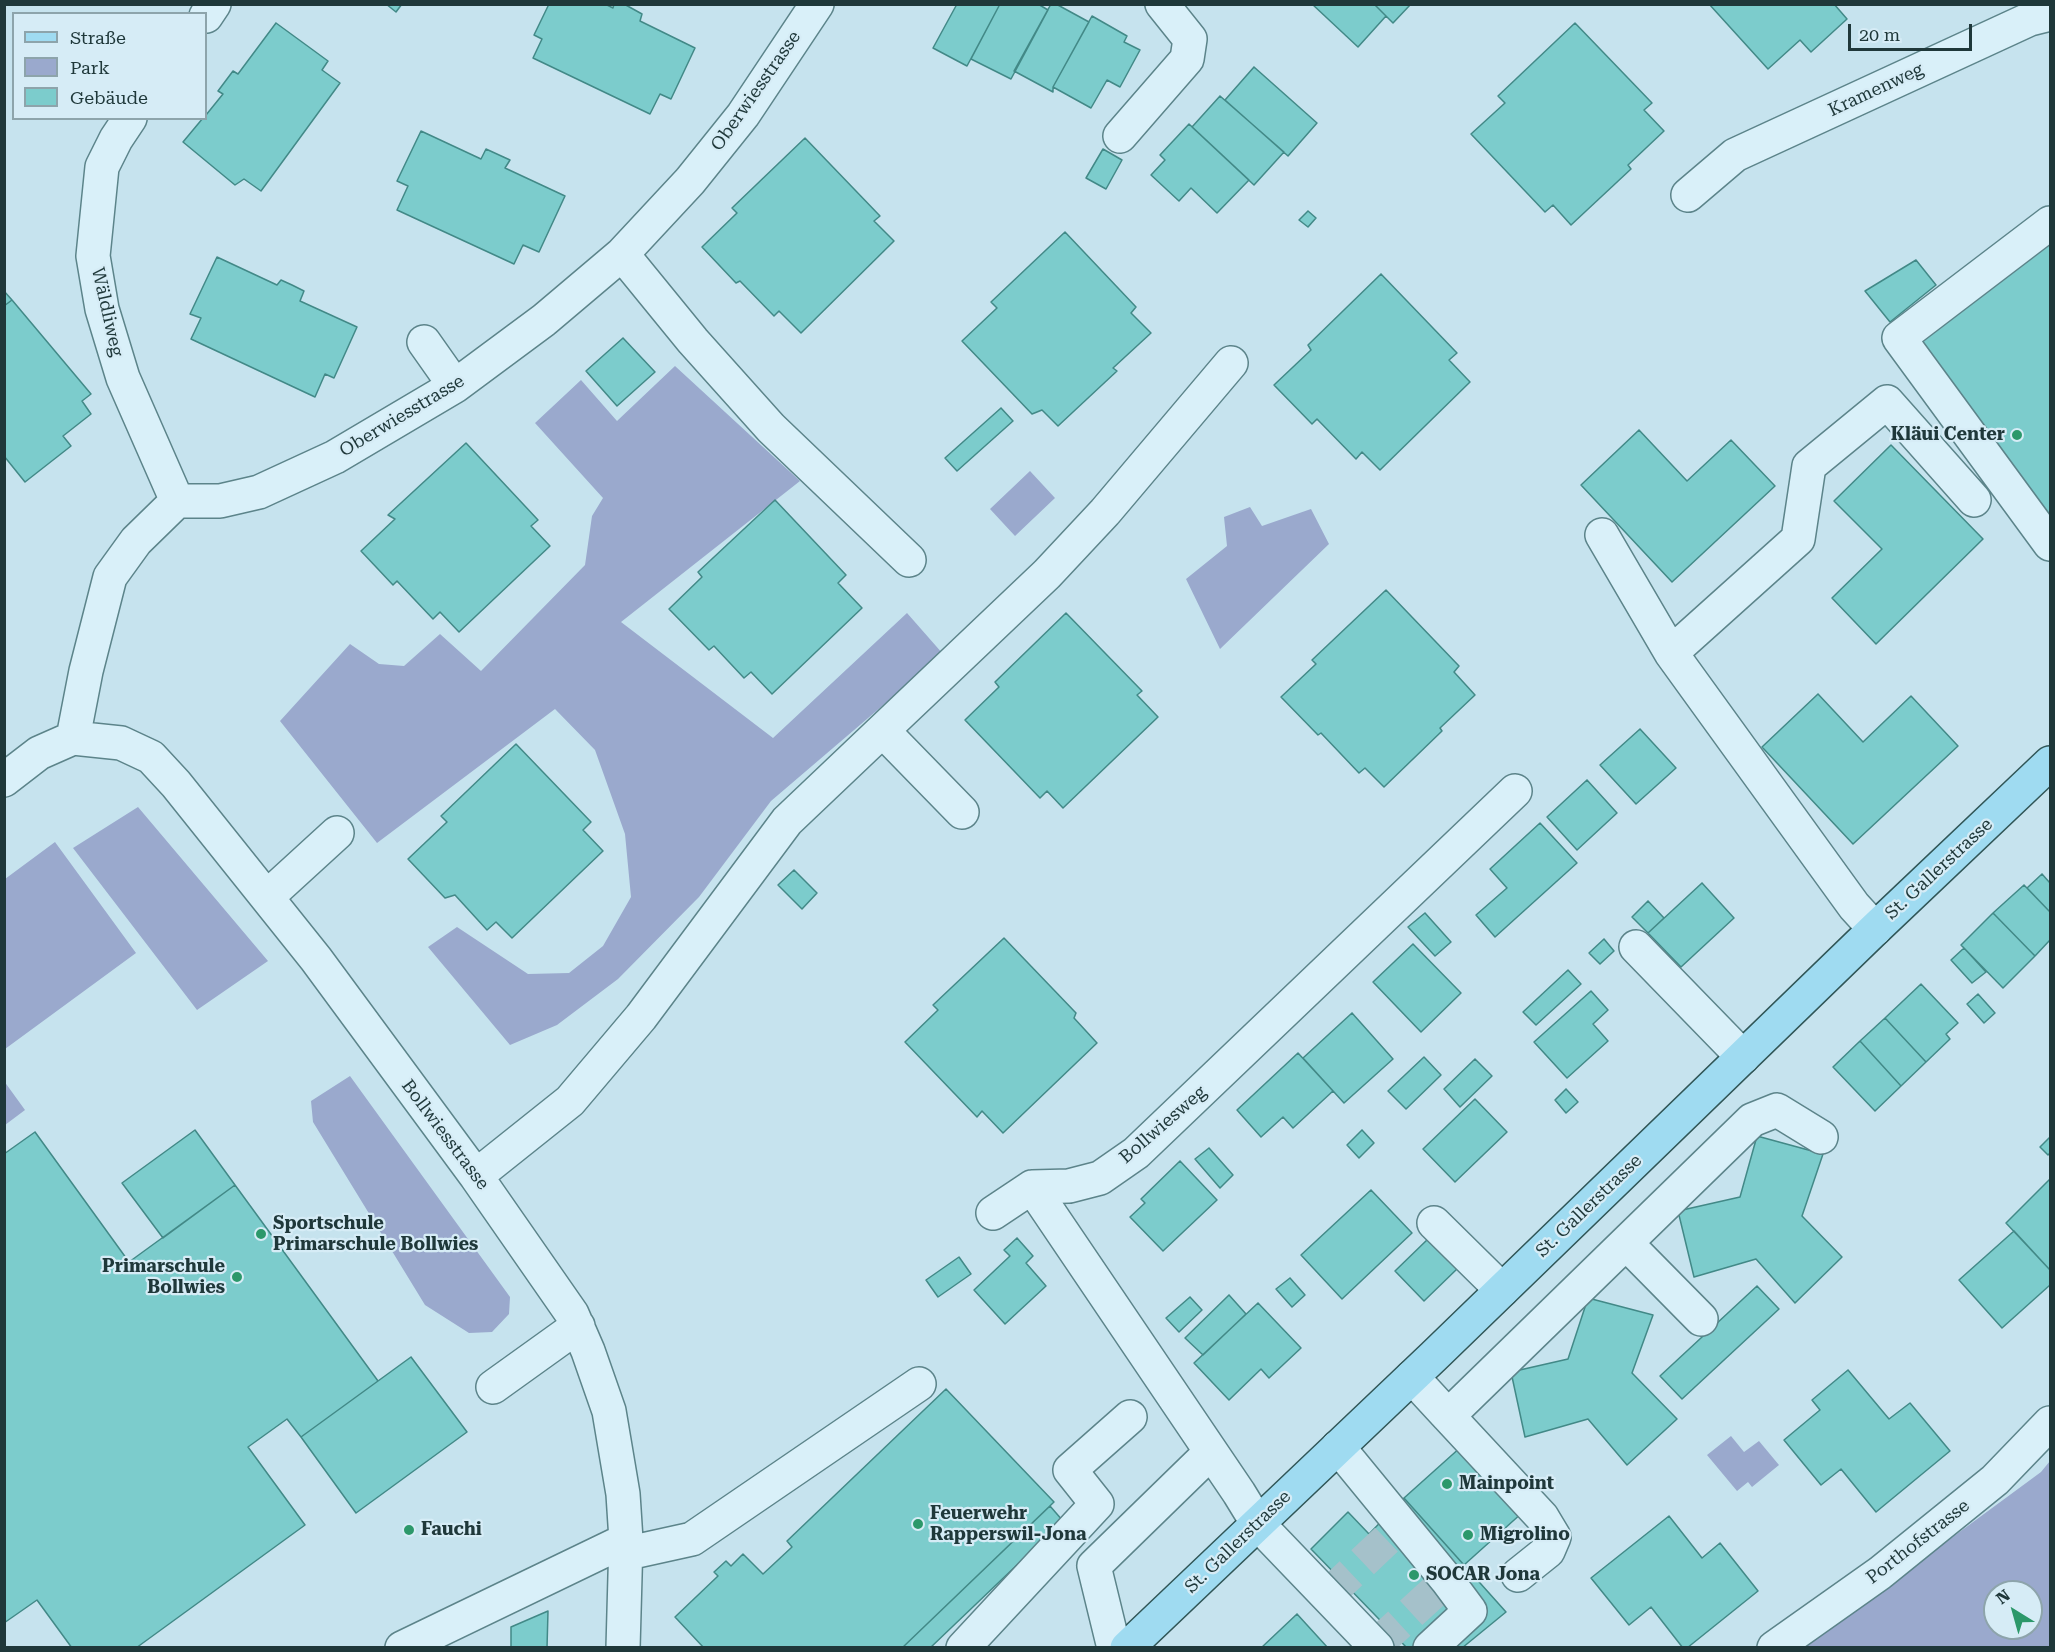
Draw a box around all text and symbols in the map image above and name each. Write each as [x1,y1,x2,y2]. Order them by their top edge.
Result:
legend [12,12,207,120]
scale bar [1851,12,1976,50]
text: 20 m [1859,24,1900,45]
text: Straße [70,27,126,48]
street label: Oberwiesstrasse [707,27,805,155]
text: Park [70,57,110,78]
street label: Kramenweg [1825,59,1927,121]
text: Gebäude [70,87,148,108]
street label: Wäldliweg [86,265,128,359]
street label: Oberwiesstrasse [336,370,468,462]
place label: Kläui Center [1891,424,2005,446]
marker: Kläui Center [2010,428,2024,442]
street label: St. Gallerstrasse [1881,814,1997,924]
street label: Bollwiesstrasse [397,1076,493,1194]
street label: Bollwiesweg [1115,1081,1211,1169]
street label: St. Gallerstrasse [1532,1150,1646,1262]
place label: Sportschule Primarschule Bollwies [273,1213,478,1256]
marker: Sportschule Primarschule Bollwies [254,1227,268,1241]
place label: Primarschule Bollwies [102,1256,225,1298]
marker: Primarschule Bollwies [230,1270,244,1284]
place label: Mainpoint [1459,1473,1554,1495]
marker: Mainpoint [1440,1477,1454,1491]
street label: St. Gallerstrasse [1181,1486,1295,1598]
street label: Porthofstrasse [1862,1495,1974,1589]
place label: Feuerwehr Rapperswil-Jona [930,1503,1087,1546]
marker: Feuerwehr Rapperswil-Jona [911,1517,925,1531]
place label: Fauchi [421,1519,482,1541]
marker: Fauchi [402,1523,416,1537]
place label: Migrolino [1480,1524,1570,1546]
marker: Migrolino [1461,1528,1475,1542]
place label: SOCAR Jona [1426,1564,1540,1586]
marker: SOCAR Jona [1407,1568,1421,1582]
north arrow [1983,1580,2043,1640]
text: N [1992,1586,2014,1608]

